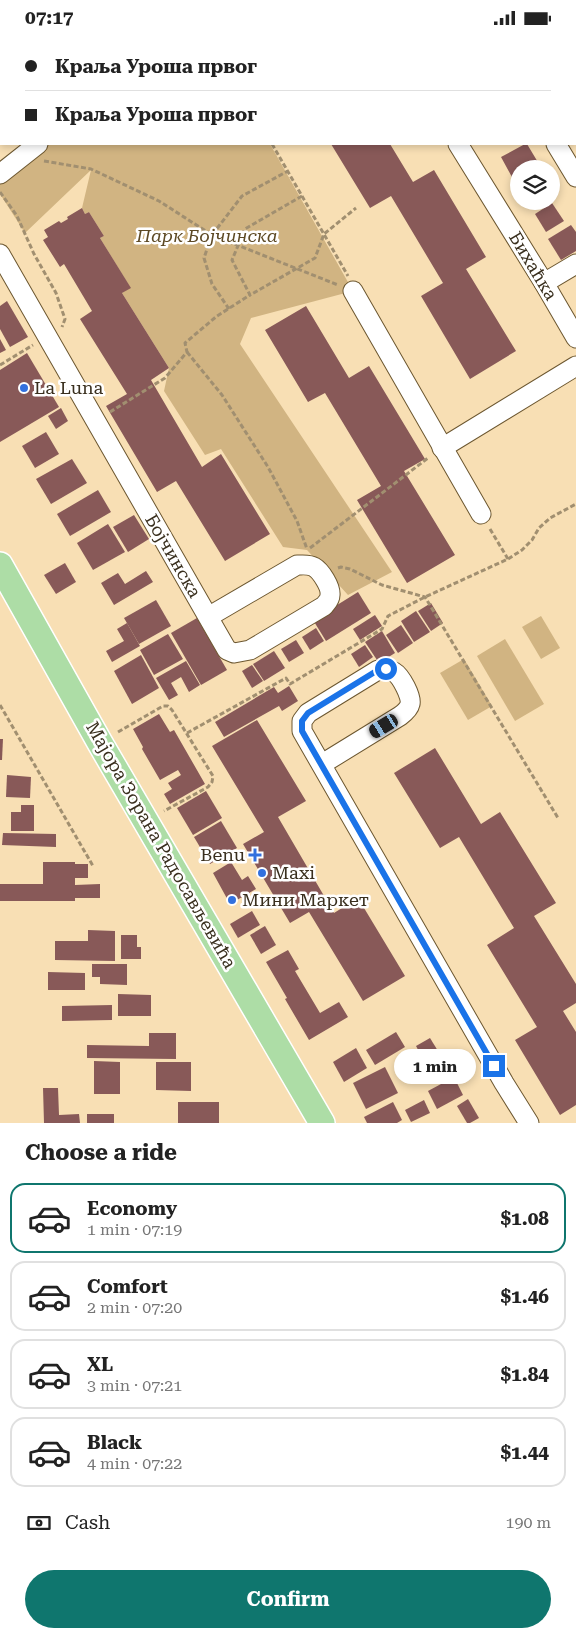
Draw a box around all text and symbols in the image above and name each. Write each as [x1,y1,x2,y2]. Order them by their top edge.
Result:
text: 07:17 [25,6,74,29]
text: Краља Уроша првог [55,55,257,78]
text: Краља Уроша првог [55,103,257,126]
map controls [510,160,560,210]
button: layers [510,160,560,210]
park label: Парк Бојчинска [135,225,278,246]
street label: Бихаћка [505,228,562,304]
place label: La Luna [34,377,104,398]
marker: La Luna [18,382,30,394]
street label: Бојчинска [141,510,206,602]
route start [375,658,397,680]
car [367,712,400,740]
street label: Мајора Зорана Радосављевића [82,718,241,972]
place label: Benu [200,844,245,865]
marker: Benu [249,849,261,861]
place label: Maxi [272,862,315,883]
marker: Maxi [256,867,268,879]
place label: Мини Маркет [242,889,369,910]
marker: Мини Маркет [226,894,238,906]
callout: 1 min [394,1049,476,1083]
route end [483,1055,505,1077]
text: 1 min [413,1057,457,1076]
text: Choose a ride [25,1140,177,1165]
icon: car [27,1196,72,1241]
text: Economy [87,1197,177,1220]
text: $1.08 [500,1207,549,1230]
text: 1 min · 07:19 [87,1220,182,1239]
icon: car [27,1274,72,1319]
text: Comfort [87,1275,168,1298]
text: $1.46 [500,1285,549,1308]
text: 2 min · 07:20 [87,1298,182,1317]
icon: car [27,1352,72,1397]
text: XL [87,1353,113,1376]
text: $1.84 [500,1363,549,1386]
text: 3 min · 07:21 [87,1376,182,1395]
icon: car [27,1430,72,1475]
text: Black [87,1431,142,1454]
text: $1.44 [500,1441,549,1464]
text: 4 min · 07:22 [87,1454,182,1473]
icon: cash [25,1509,53,1537]
text: Cash [65,1511,110,1534]
text: 190 m [505,1513,551,1532]
button: Confirm [25,1570,551,1628]

